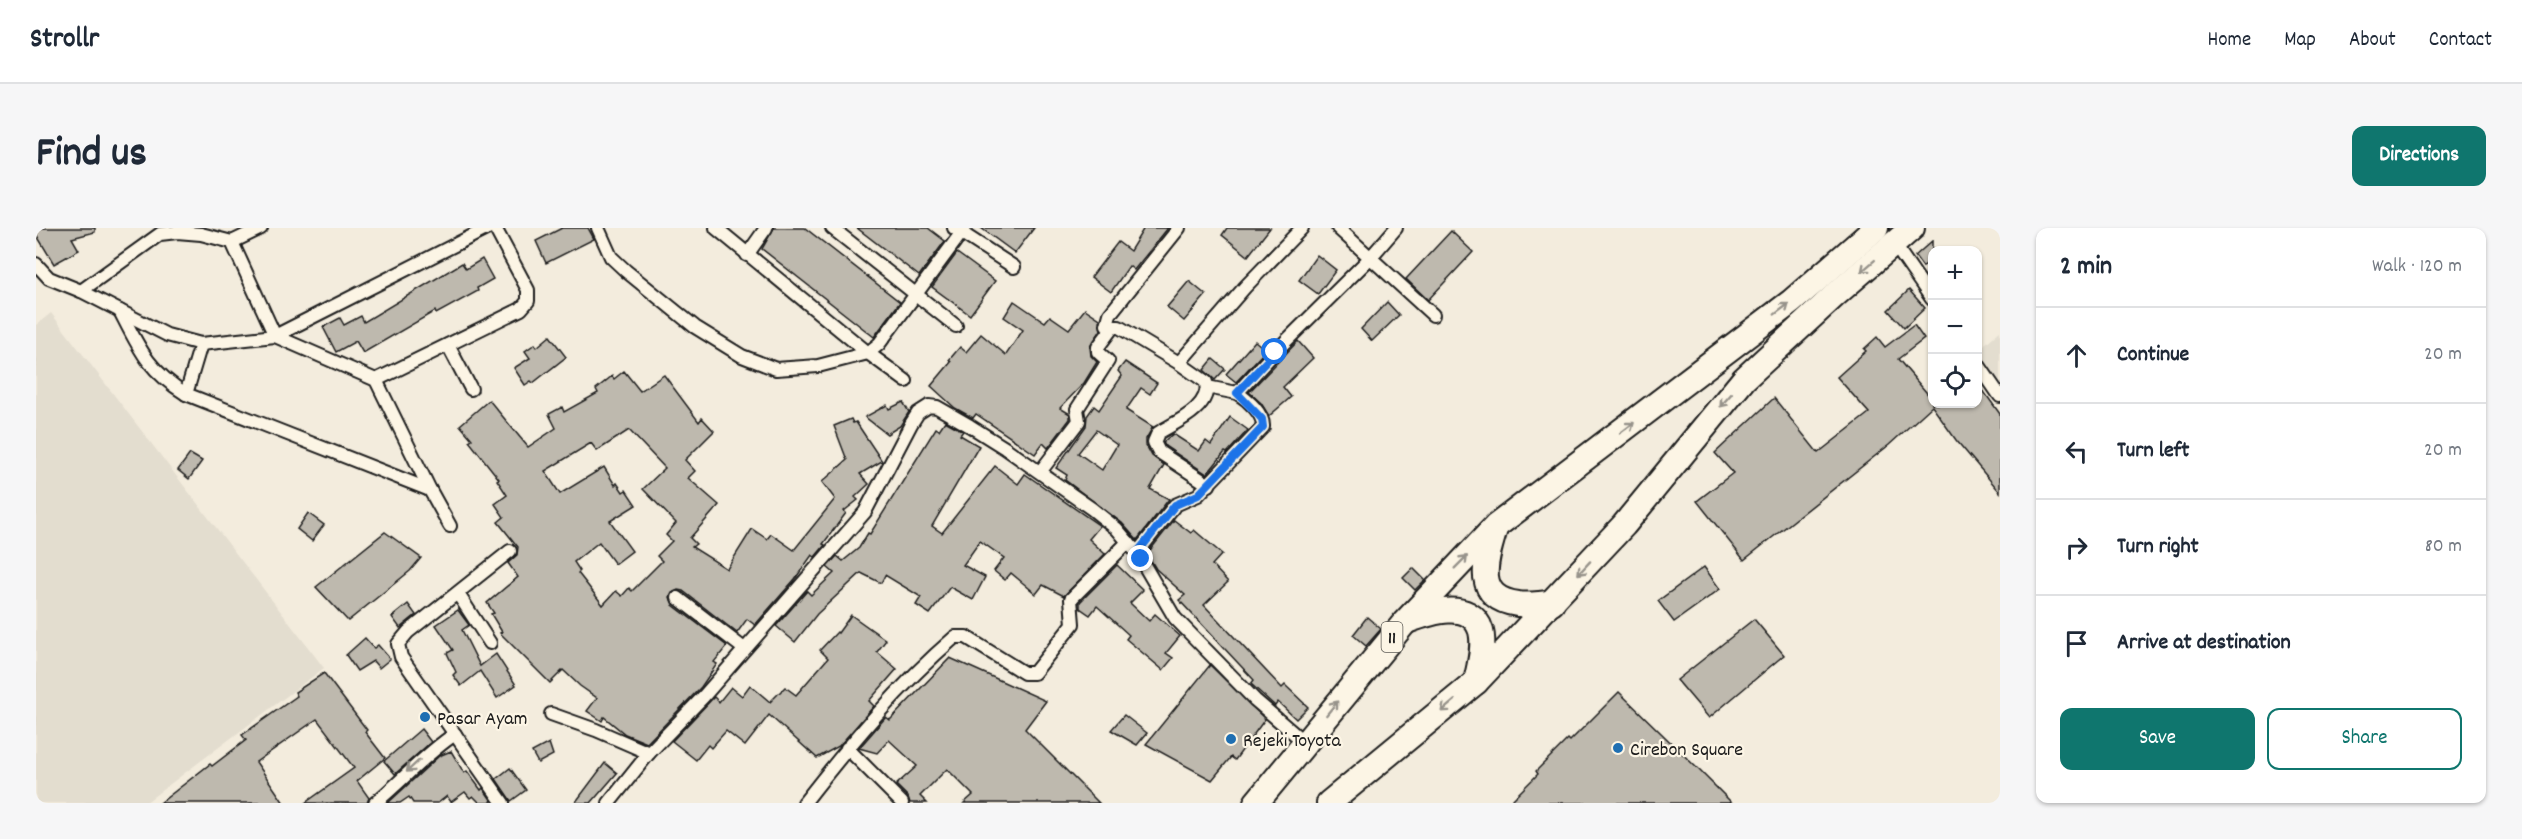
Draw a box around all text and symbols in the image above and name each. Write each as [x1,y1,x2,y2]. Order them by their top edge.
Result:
text: Strollr [30,21,99,61]
text: Home [2207,26,2251,56]
text: Map [2284,26,2316,56]
text: About [2349,26,2396,56]
text: Contact [2429,26,2492,56]
text: Find us [36,126,147,186]
button: Directions [2352,126,2486,186]
map controls [1928,246,1982,408]
button: + [1928,246,1982,300]
text: 2 min [2060,249,2112,286]
text: Walk · 120 m [2372,253,2462,281]
one-way arrow [1861,259,1876,273]
button: − [1928,300,1982,354]
one-way arrow [1774,303,1790,316]
route start [1261,338,1287,364]
icon: ahead [2060,339,2093,372]
text: Continue [2117,340,2189,371]
text: 20 m [2424,341,2462,369]
button: locate [1928,354,1982,408]
one-way arrow [1719,392,1733,407]
one-way arrow [1618,421,1634,434]
icon: left [2060,435,2093,468]
text: Turn left [2117,436,2189,467]
text: 20 m [2424,437,2462,465]
icon: right [2060,531,2093,564]
text: Turn right [2117,532,2199,563]
text: 80 m [2425,533,2462,561]
route end [1127,545,1153,571]
one-way arrow [1454,554,1468,569]
one-way arrow [1577,560,1592,575]
road number: 11 [1382,622,1402,652]
icon: arrive [2060,627,2093,660]
text: Arrive at destination [2117,628,2291,659]
one-way arrow [1440,699,1456,712]
one-way arrow [1326,700,1339,716]
place label: Pasar Ayam [437,706,527,734]
button: Save [2060,708,2255,770]
button: Share [2267,708,2462,770]
marker: Pasar Ayam [418,710,432,724]
place label: Rejeki Toyota [1243,728,1341,756]
marker: Rejeki Toyota [1224,732,1238,746]
place label: Cirebon Square [1630,737,1743,765]
marker: Cirebon Square [1611,741,1625,755]
one-way arrow [406,759,421,774]

